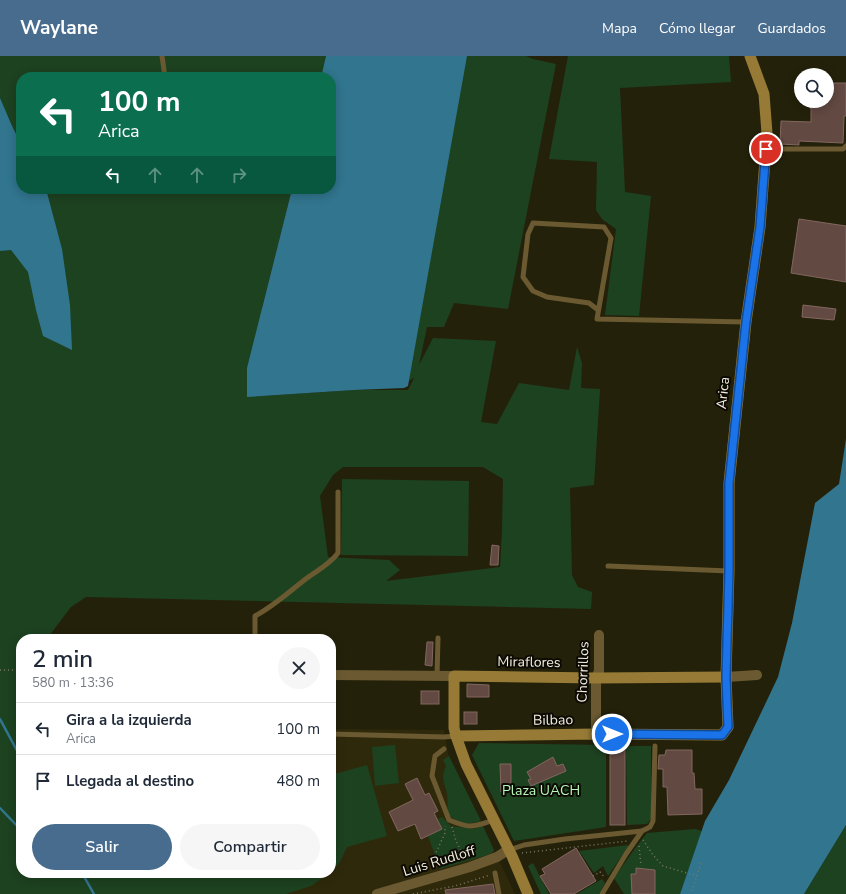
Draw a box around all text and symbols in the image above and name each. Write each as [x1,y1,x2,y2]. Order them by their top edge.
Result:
text: Waylane [20,15,98,41]
text: Mapa [602,19,637,38]
text: Cómo llegar [659,19,735,38]
text: Guardados [757,19,826,38]
map controls [794,68,834,108]
button: search [794,68,834,108]
text: 100 m [98,83,181,121]
icon: left [32,88,84,140]
text: Arica [98,119,140,143]
pin [749,132,783,166]
icon: arrive [755,138,777,160]
icon: left [102,164,124,186]
icon: ahead [144,164,166,186]
icon: ahead [186,164,208,186]
icon: right [228,164,250,186]
street label: Arica [712,376,734,410]
street label: Chorrillos [572,641,594,703]
text: 2 min [32,643,93,675]
button: close [278,647,320,689]
street label: Miraflores [497,652,561,672]
text: 580 m · 13:36 [32,674,114,692]
text: Gira a la izquierda [66,710,192,730]
street label: Bilbao [533,710,573,730]
position arrow [591,713,633,755]
icon: left [32,718,54,740]
text: 100 m [276,719,320,739]
text: Arica [66,730,96,748]
icon: arrive [32,770,54,792]
text: Llegada al destino [66,771,194,791]
text: 480 m [276,771,320,791]
park label: Plaza UACH [502,781,580,800]
button: Salir [32,824,172,870]
button: Compartir [180,824,320,870]
street label: Luis Rudloff [400,841,478,881]

